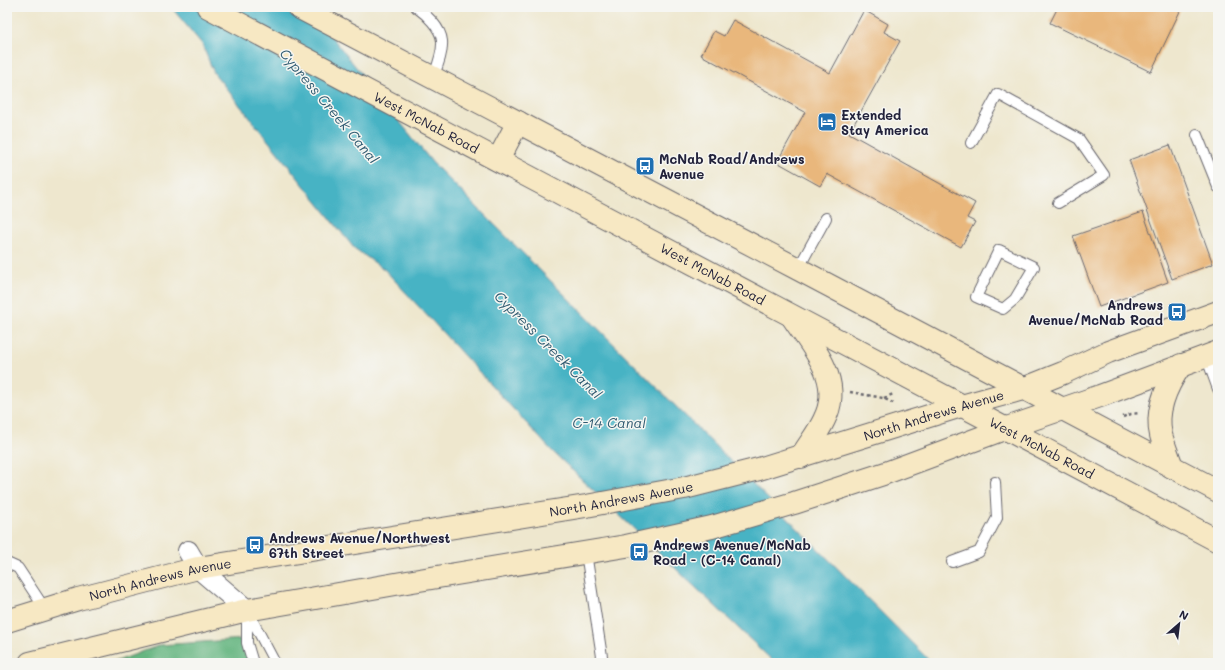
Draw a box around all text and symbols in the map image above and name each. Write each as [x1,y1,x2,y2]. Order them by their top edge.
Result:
water label: Cypress Creek Canal [276,44,383,168]
street label: West McNab Road [371,87,482,157]
place label: Extended Stay America [841,106,929,139]
hotel icon: Extended Stay America [816,111,838,133]
place label: McNab Road/Andrews Avenue [659,150,805,182]
bus stop icon: McNab Road/Andrews Avenue [634,155,656,177]
street label: West McNab Road [658,239,768,308]
water label: Cypress Creek Canal [490,287,607,403]
place label: Andrews Avenue/McNab Road [1028,296,1163,328]
bus stop icon: Andrews Avenue/McNab Road [1166,301,1188,323]
street label: North Andrews Avenue [861,386,1006,444]
water label: C-14 Canal [572,413,646,432]
street label: West McNab Road [986,413,1097,482]
street label: North Andrews Avenue [548,477,695,520]
place label: Andrews Avenue/Northwest 67th Street [269,529,450,561]
bus stop icon: Andrews Avenue/Northwest 67th Street [244,534,266,556]
place label: Andrews Avenue/McNab Road - (C-14 Canal) [653,536,811,568]
bus stop icon: Andrews Avenue/McNab Road - (C-14 Canal) [628,541,650,563]
street label: North Andrews Avenue [87,554,232,604]
north arrow [1159,604,1199,644]
text: N [1177,606,1191,623]

